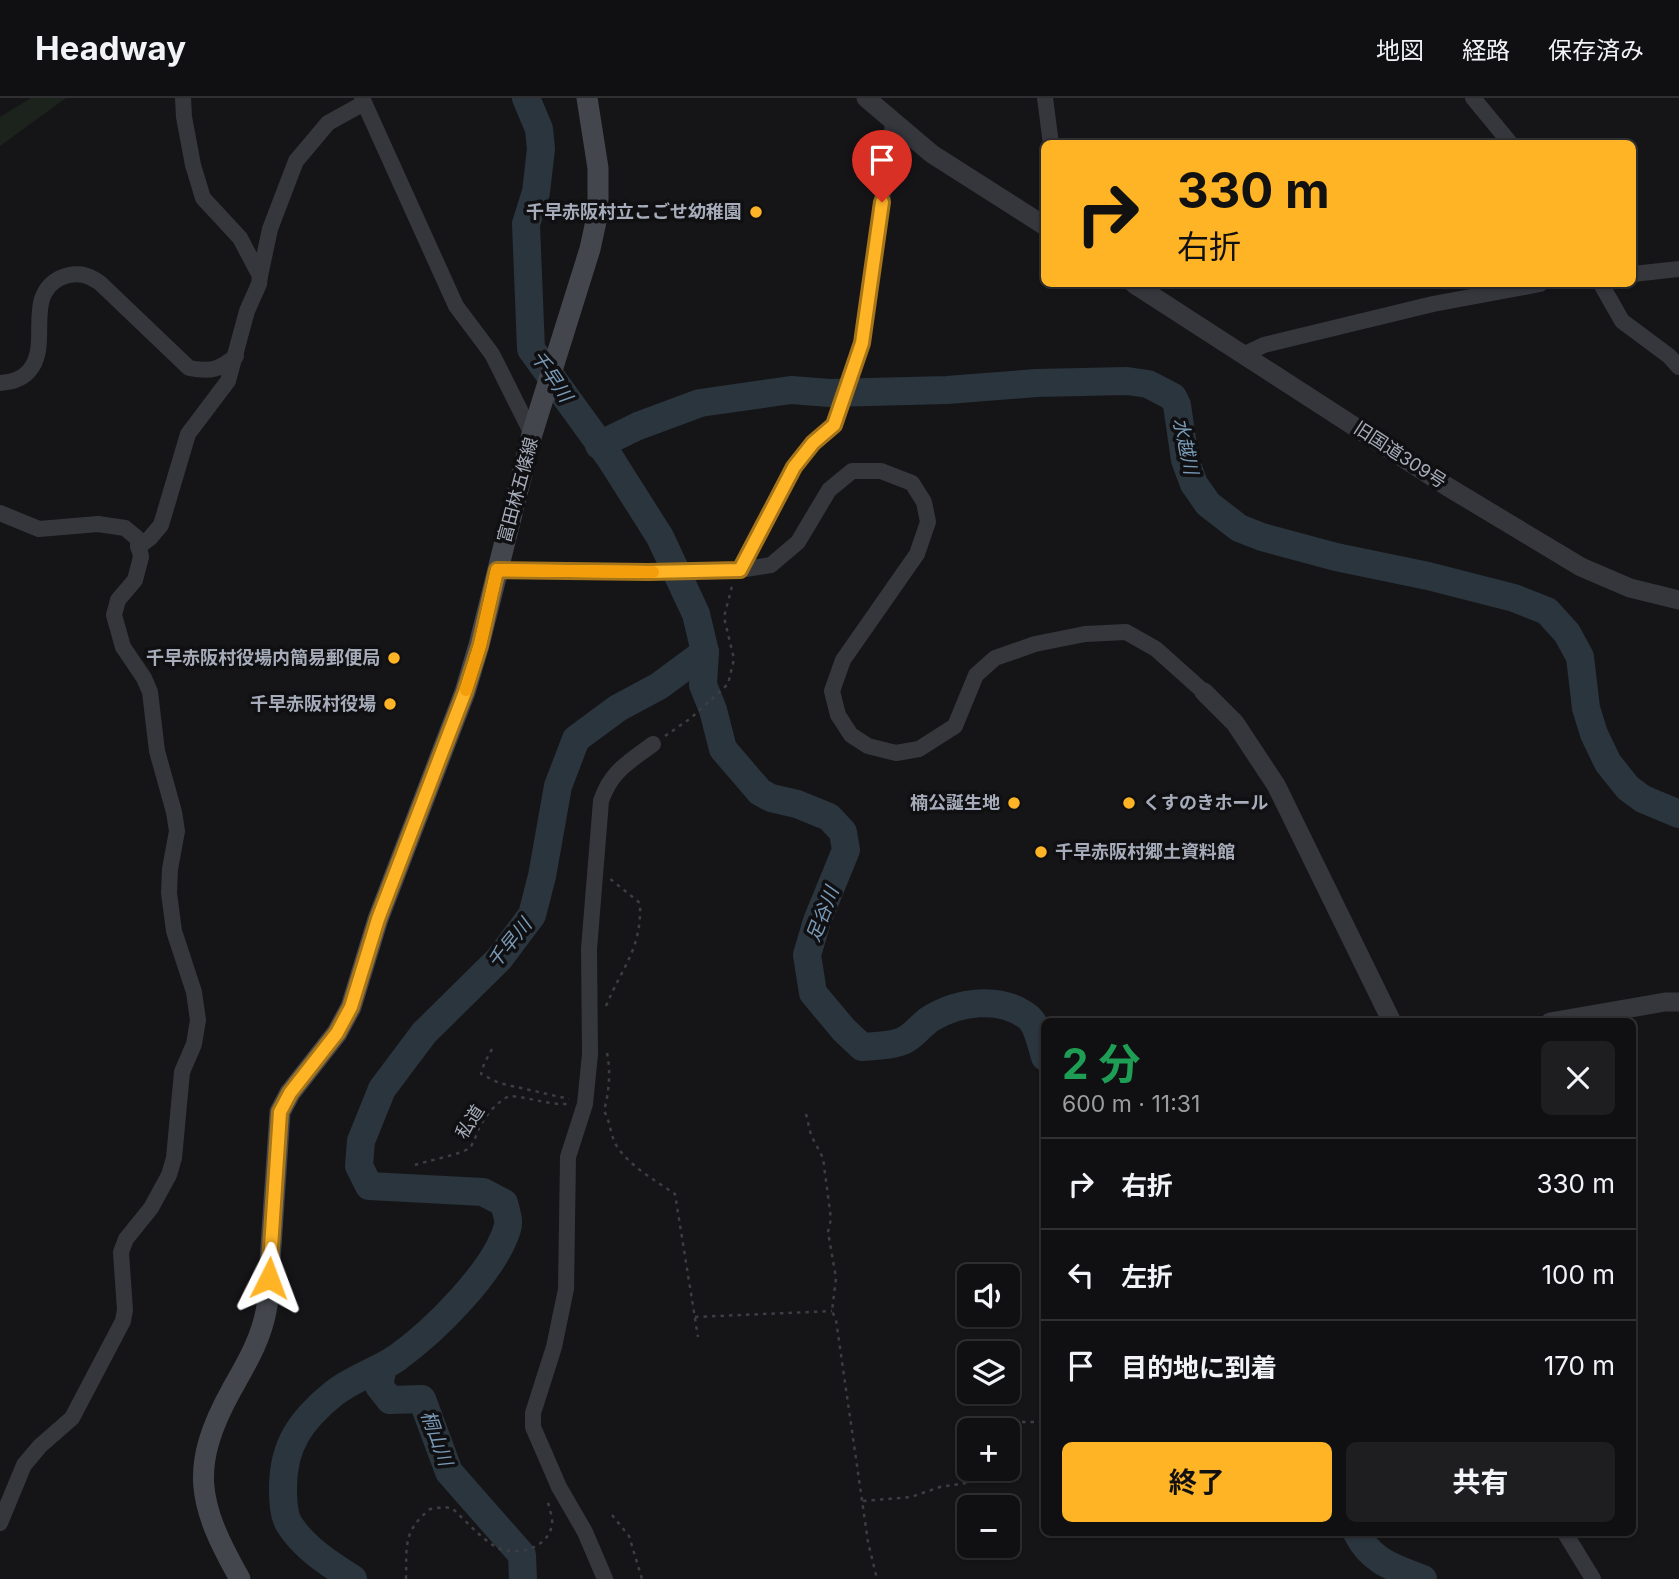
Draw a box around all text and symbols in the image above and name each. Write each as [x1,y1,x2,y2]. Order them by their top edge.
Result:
text: Headway [35,28,186,68]
text: 地図 [1376,36,1424,65]
text: 経路 [1462,36,1510,65]
text: 保存済み [1548,36,1644,65]
pin [852,130,912,202]
icon: arrive [863,141,901,179]
text: 330 m [1177,161,1330,220]
icon: right [1062,168,1153,259]
place label: 千早赤阪村立こごせ幼稚園 [526,201,742,222]
marker: 千早赤阪村立こごせ幼稚園 [748,204,764,220]
text: 右折 [1177,227,1241,266]
water label: 千早川 [526,346,578,408]
water label: 水越川 [1168,416,1203,478]
street label: 旧国道309号 [1350,417,1450,492]
street label: 富田林五條線 [493,435,542,545]
place label: 千早赤阪村役場内簡易郵便局 [146,647,380,668]
marker: 千早赤阪村役場内簡易郵便局 [386,650,402,666]
place label: 千早赤阪村役場 [250,693,376,714]
marker: 千早赤阪村役場 [382,696,398,712]
place label: 楠公誕生地 [910,792,1000,813]
place label: くすのきホール [1143,792,1268,813]
marker: 楠公誕生地 [1006,795,1022,811]
marker: くすのきホール [1121,795,1137,811]
place label: 千早赤阪村郷土資料館 [1055,841,1235,862]
marker: 千早赤阪村郷土資料館 [1033,844,1049,860]
water label: 足谷川 [802,882,844,945]
water label: 千早川 [483,912,538,973]
text: 2 分 [1062,1038,1140,1089]
button: close [1541,1041,1615,1115]
text: 600 m · 11:31 [1062,1090,1200,1118]
street label: 私道 [451,1101,488,1143]
icon: right [1062,1165,1100,1203]
text: 330 m [1536,1168,1615,1199]
text: 右折 [1121,1170,1173,1201]
position arrow [232,1241,306,1315]
icon: left [1062,1256,1100,1294]
text: 100 m [1542,1259,1615,1290]
text: 左折 [1121,1261,1173,1292]
map controls [957,1264,1020,1558]
button: sound [957,1264,1020,1327]
button: layers [957,1341,1020,1404]
icon: arrive [1062,1347,1100,1385]
text: 170 m [1544,1350,1615,1381]
text: 目的地に到着 [1121,1352,1277,1383]
water label: 桐山川 [416,1407,458,1471]
button: + [957,1418,1020,1481]
button: 終了 [1062,1442,1332,1522]
button: 共有 [1346,1442,1615,1522]
button: − [957,1495,1020,1558]

